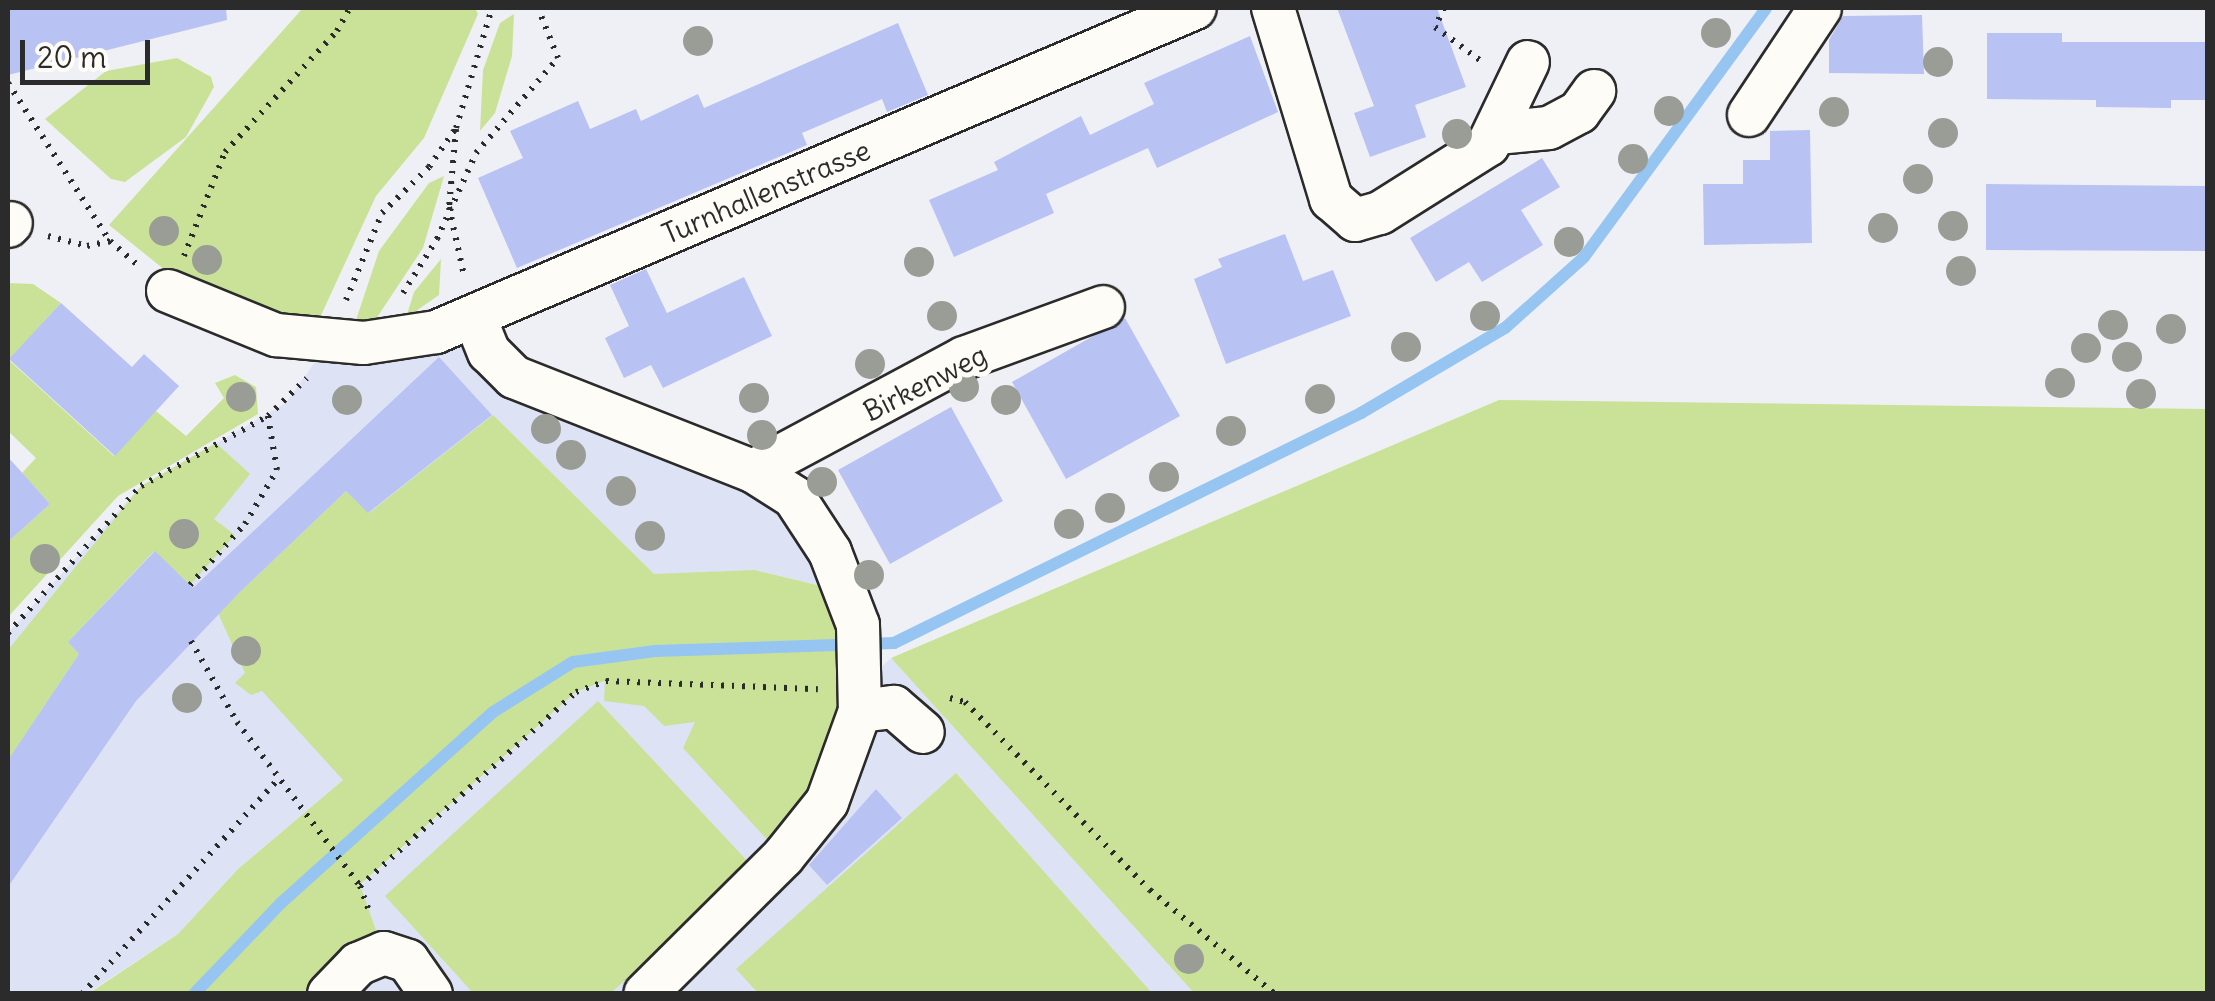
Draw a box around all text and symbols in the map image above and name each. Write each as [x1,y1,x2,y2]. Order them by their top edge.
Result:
scale bar [25,20,155,82]
text: 20 m [37,38,107,76]
street label: Turnhallenstrasse [657,133,875,251]
street label: Birkenweg [858,338,992,428]

